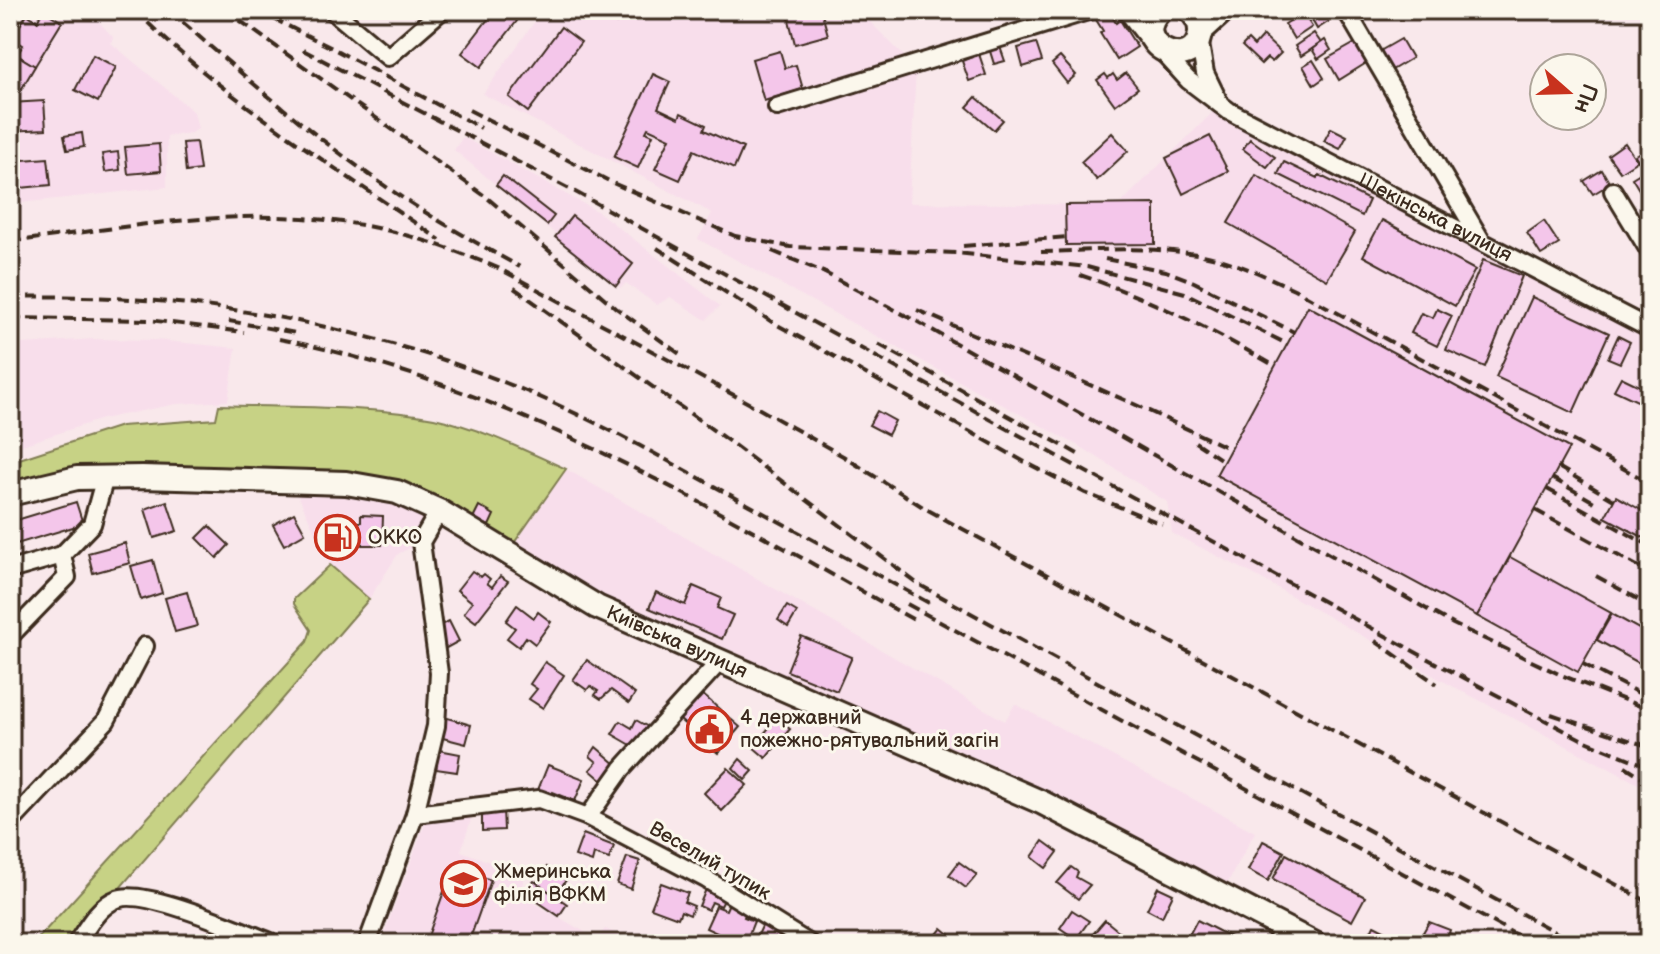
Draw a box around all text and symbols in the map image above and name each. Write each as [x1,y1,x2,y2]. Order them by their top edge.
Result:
north arrow [1528,52,1608,132]
text: Пн [1568,80,1603,117]
street label: Шекінська вулиця [1354,168,1516,267]
fuel station icon: ОККО [313,514,361,562]
place label: ОККО [368,526,422,550]
street label: Київська вулиця [603,601,751,684]
public building icon: 4 державний пожежно-рятувальний загін [685,705,733,753]
place label: 4 державний пожежно-рятувальний загін [740,706,999,753]
street label: Веселий тупик [645,817,775,906]
school or university icon: Жмеринська філія ВФКМ [439,859,487,907]
place label: Жмеринська філія ВФКМ [494,860,612,907]

